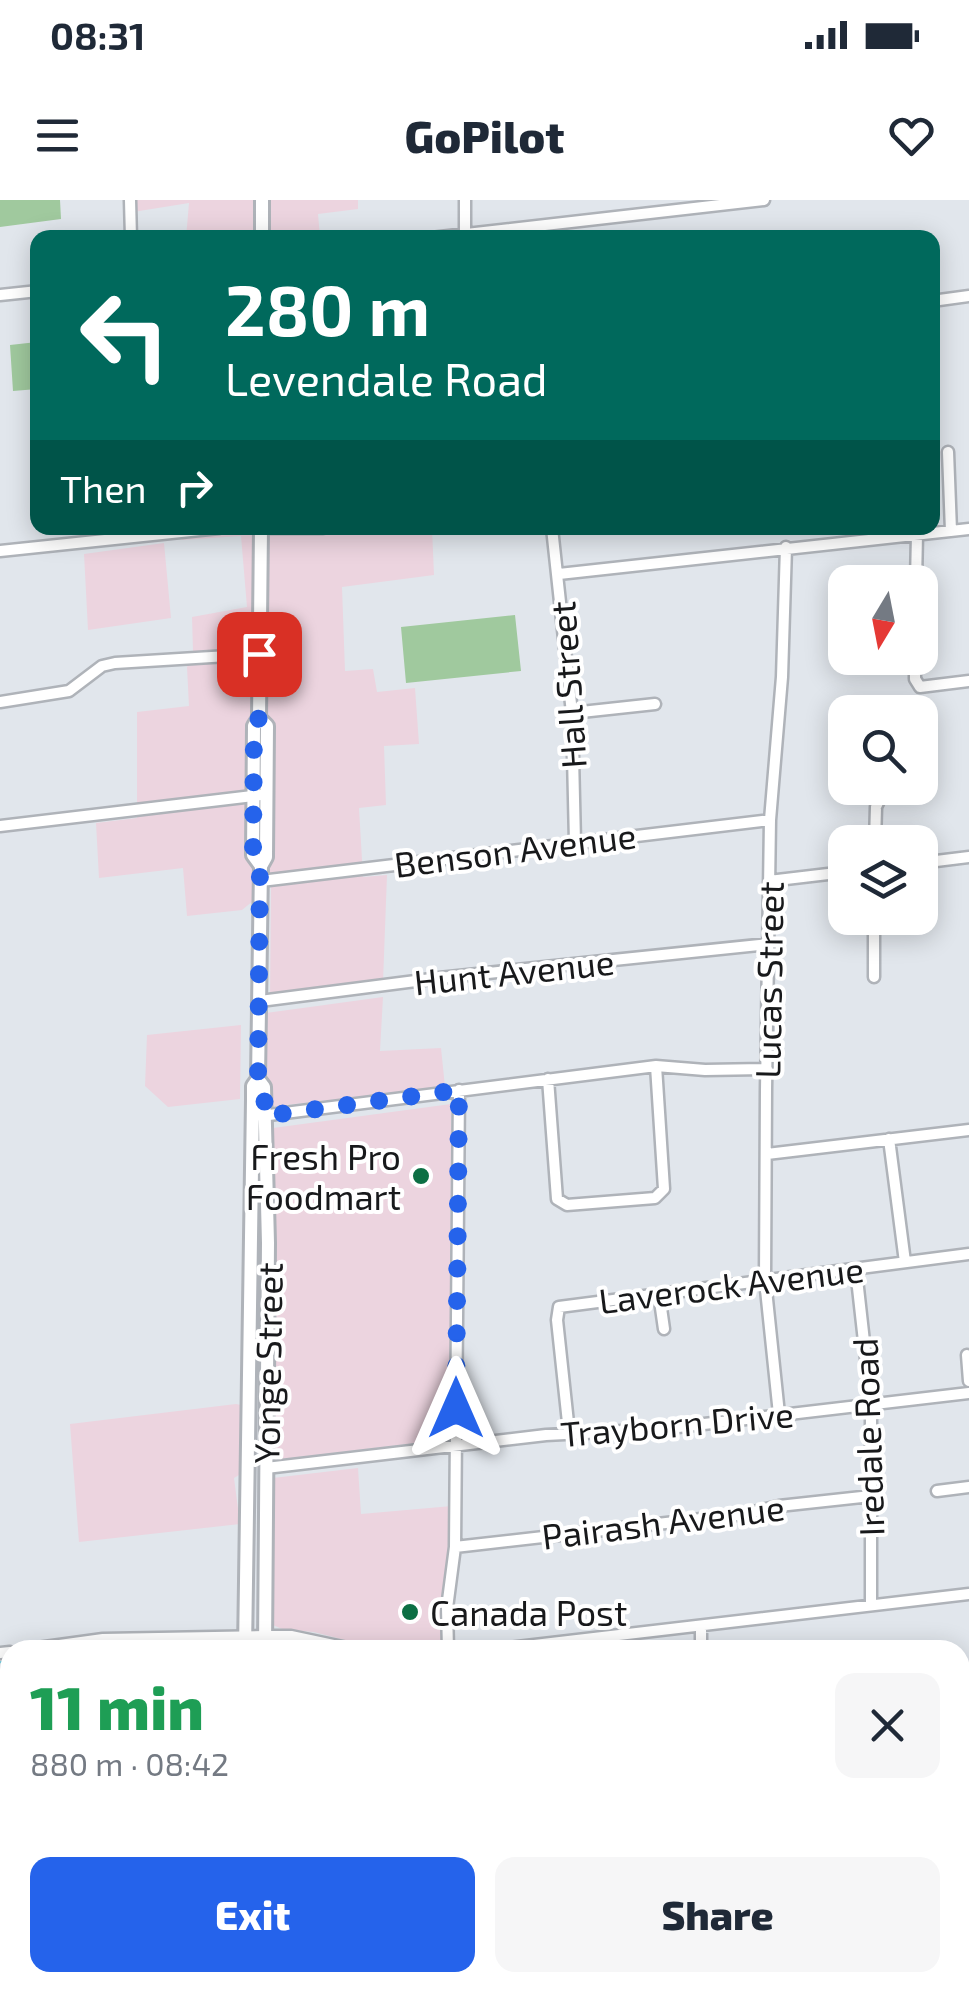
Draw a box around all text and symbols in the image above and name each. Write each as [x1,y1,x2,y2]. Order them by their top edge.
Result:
text: 08:31 [50,12,145,58]
icon: menu [30,108,85,163]
text: GoPilot [405,108,564,162]
icon: heart [884,108,939,163]
text: 280 m [225,266,430,350]
icon: left [60,270,190,400]
text: Levendale Road [225,351,548,405]
icon: right [167,460,222,515]
text: Then [60,465,147,511]
north arrow [828,565,938,675]
map controls [828,565,938,935]
street label: Hall Street [540,600,594,770]
pin [217,612,302,697]
icon: arrive [232,627,287,682]
button: search [828,695,938,805]
street label: Benson Avenue [392,813,638,885]
button: layers [828,825,938,935]
street label: Lucas Street [745,881,791,1079]
street label: Hunt Avenue [412,940,616,1002]
place label: Fresh Pro Foodmart [246,1135,401,1217]
marker: Fresh Pro Foodmart [410,1165,432,1187]
street label: Laverock Avenue [596,1247,866,1321]
street label: Yonge Street [244,1262,290,1464]
street label: Iredale Road [843,1337,891,1537]
position arrow [404,1356,508,1460]
street label: Trayborn Drive [559,1392,795,1454]
street label: Pairash Avenue [539,1485,787,1557]
place label: Canada Post [430,1591,627,1633]
marker: Canada Post [399,1601,421,1623]
text: 11 min [30,1670,204,1742]
button: close [835,1673,940,1778]
text: 880 m · 08:42 [30,1744,229,1782]
button: Exit [30,1857,475,1972]
button: Share [495,1857,940,1972]

